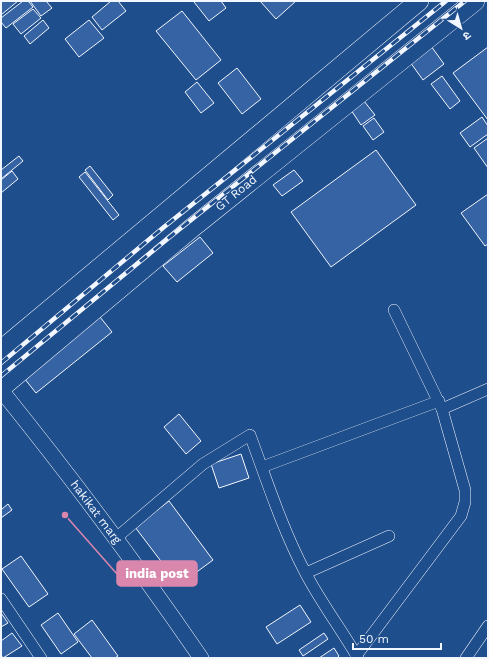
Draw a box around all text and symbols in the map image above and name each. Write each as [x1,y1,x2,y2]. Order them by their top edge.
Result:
north arrow [441,8,481,48]
text: उ [460,28,473,43]
street label: GT Road [213,172,259,214]
street label: hakikat marg [68,478,125,547]
callout: india post [117,561,197,586]
text: india post [125,566,189,581]
scale bar [353,625,441,651]
text: 50 m [359,632,389,646]

